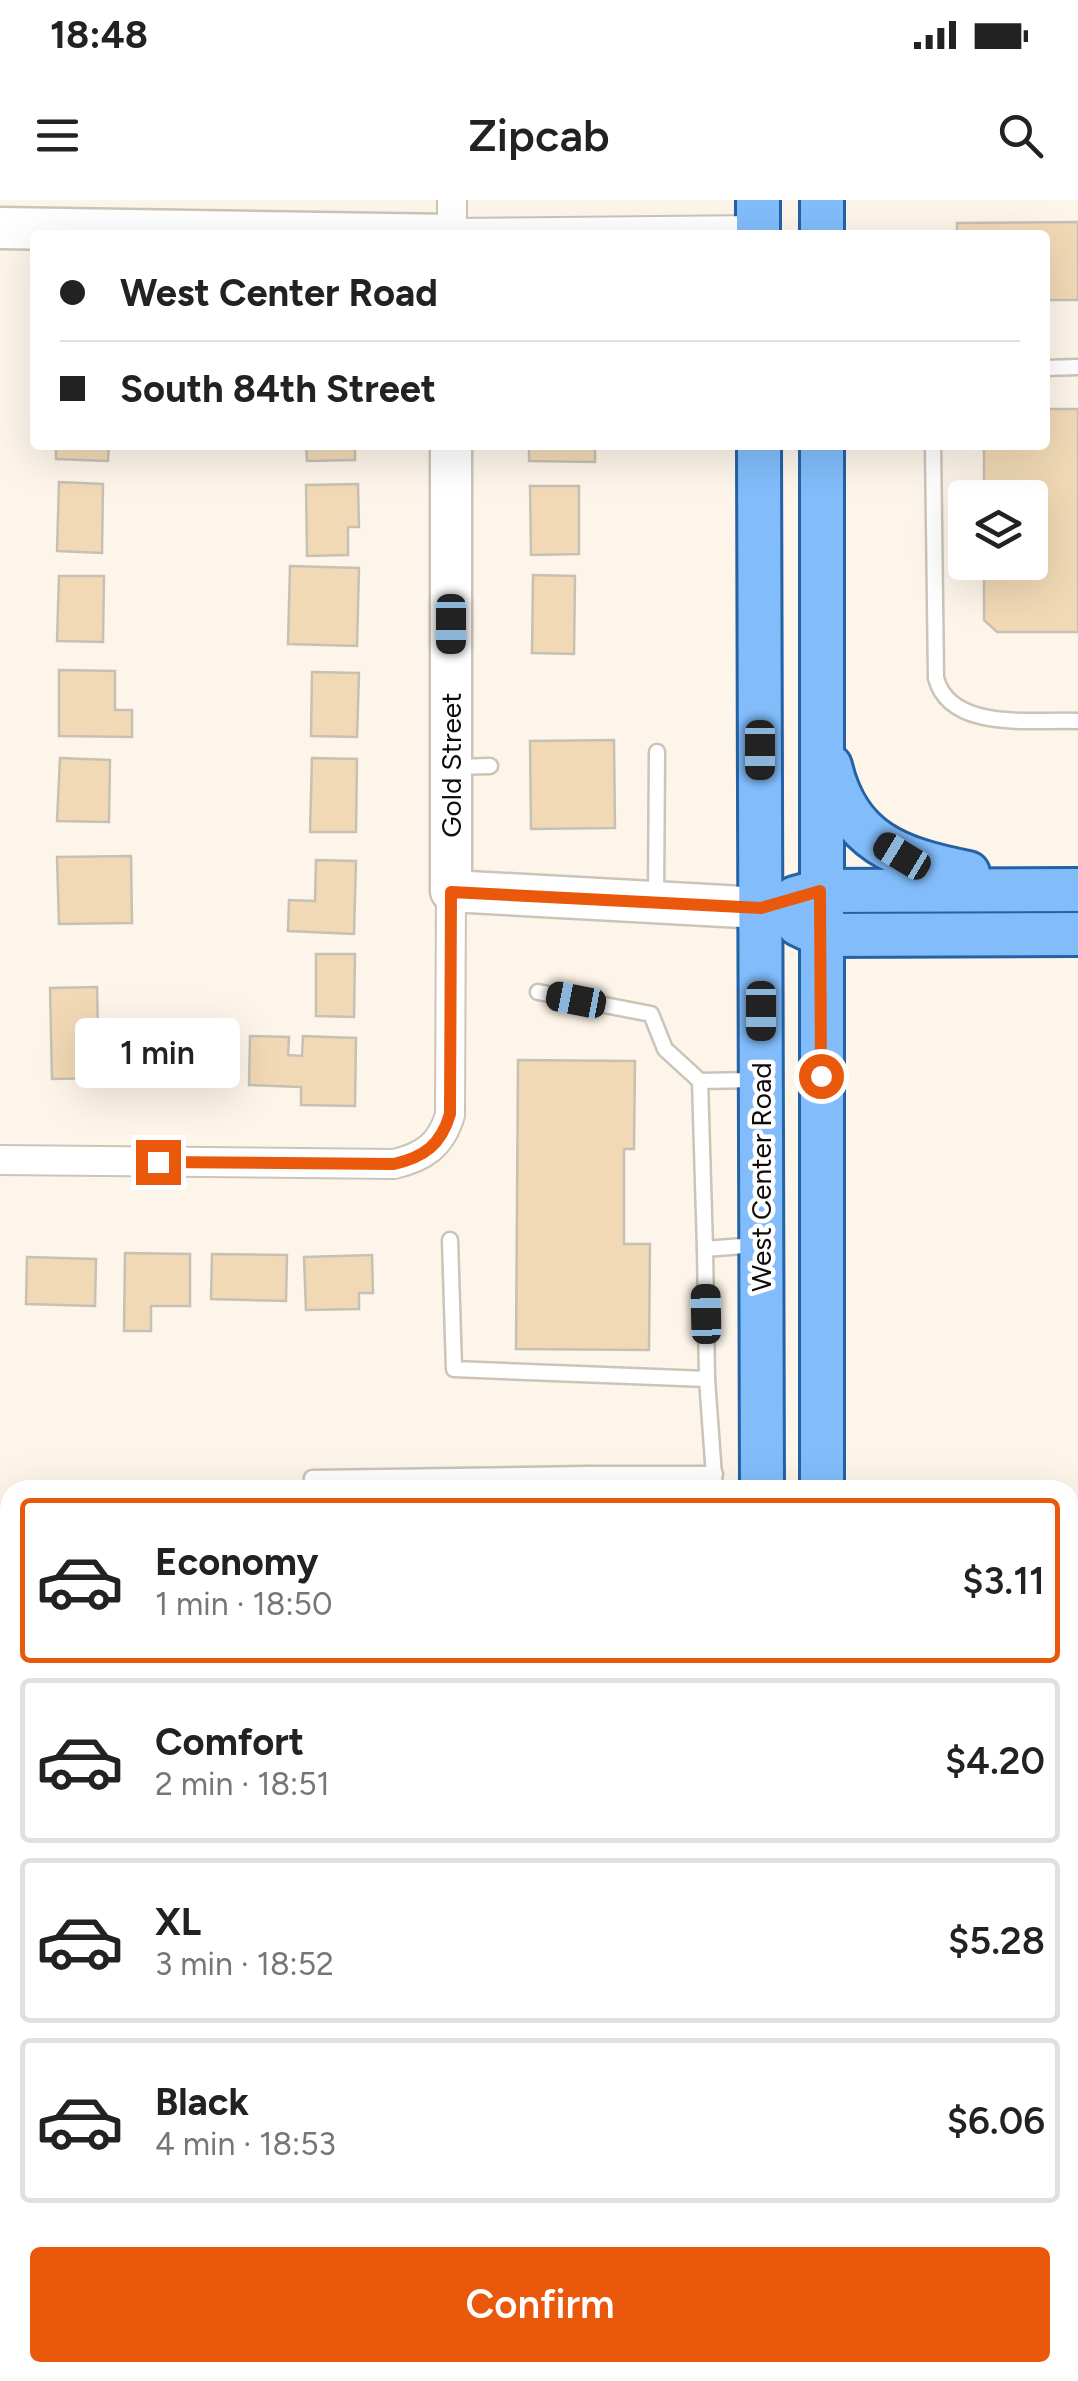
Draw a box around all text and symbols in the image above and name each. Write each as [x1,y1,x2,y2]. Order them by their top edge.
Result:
text: 18:48 [50,12,148,58]
icon: menu [30,108,85,163]
text: Zipcab [468,108,610,162]
icon: search [993,108,1048,163]
text: West Center Road [120,270,438,316]
text: South 84th Street [120,366,436,412]
map controls [948,480,1048,580]
button: layers [948,480,1048,580]
car [436,594,466,654]
street label: Gold Street [434,692,468,838]
car [745,720,775,780]
car [869,828,935,884]
car [544,980,608,1020]
car [746,981,776,1041]
callout: 1 min [76,1017,240,1087]
text: 1 min [120,1034,195,1072]
route start [799,1054,844,1099]
street label: West Center Road [744,1062,778,1292]
route end [136,1140,181,1185]
car [690,1284,722,1344]
icon: car [35,1536,125,1626]
text: Economy [155,1539,318,1585]
text: $3.11 [962,1558,1045,1604]
text: 1 min · 18:50 [155,1585,332,1623]
icon: car [35,1716,125,1806]
text: Comfort [155,1719,304,1765]
text: $4.20 [945,1738,1045,1784]
text: 2 min · 18:51 [155,1765,330,1803]
icon: car [35,1896,125,1986]
text: XL [155,1899,201,1945]
text: $5.28 [948,1918,1045,1964]
text: 3 min · 18:52 [155,1945,334,1983]
icon: car [35,2076,125,2166]
text: Black [155,2079,249,2125]
text: $6.06 [947,2098,1045,2144]
text: 4 min · 18:53 [155,2125,336,2163]
button: Confirm [30,2247,1050,2362]

